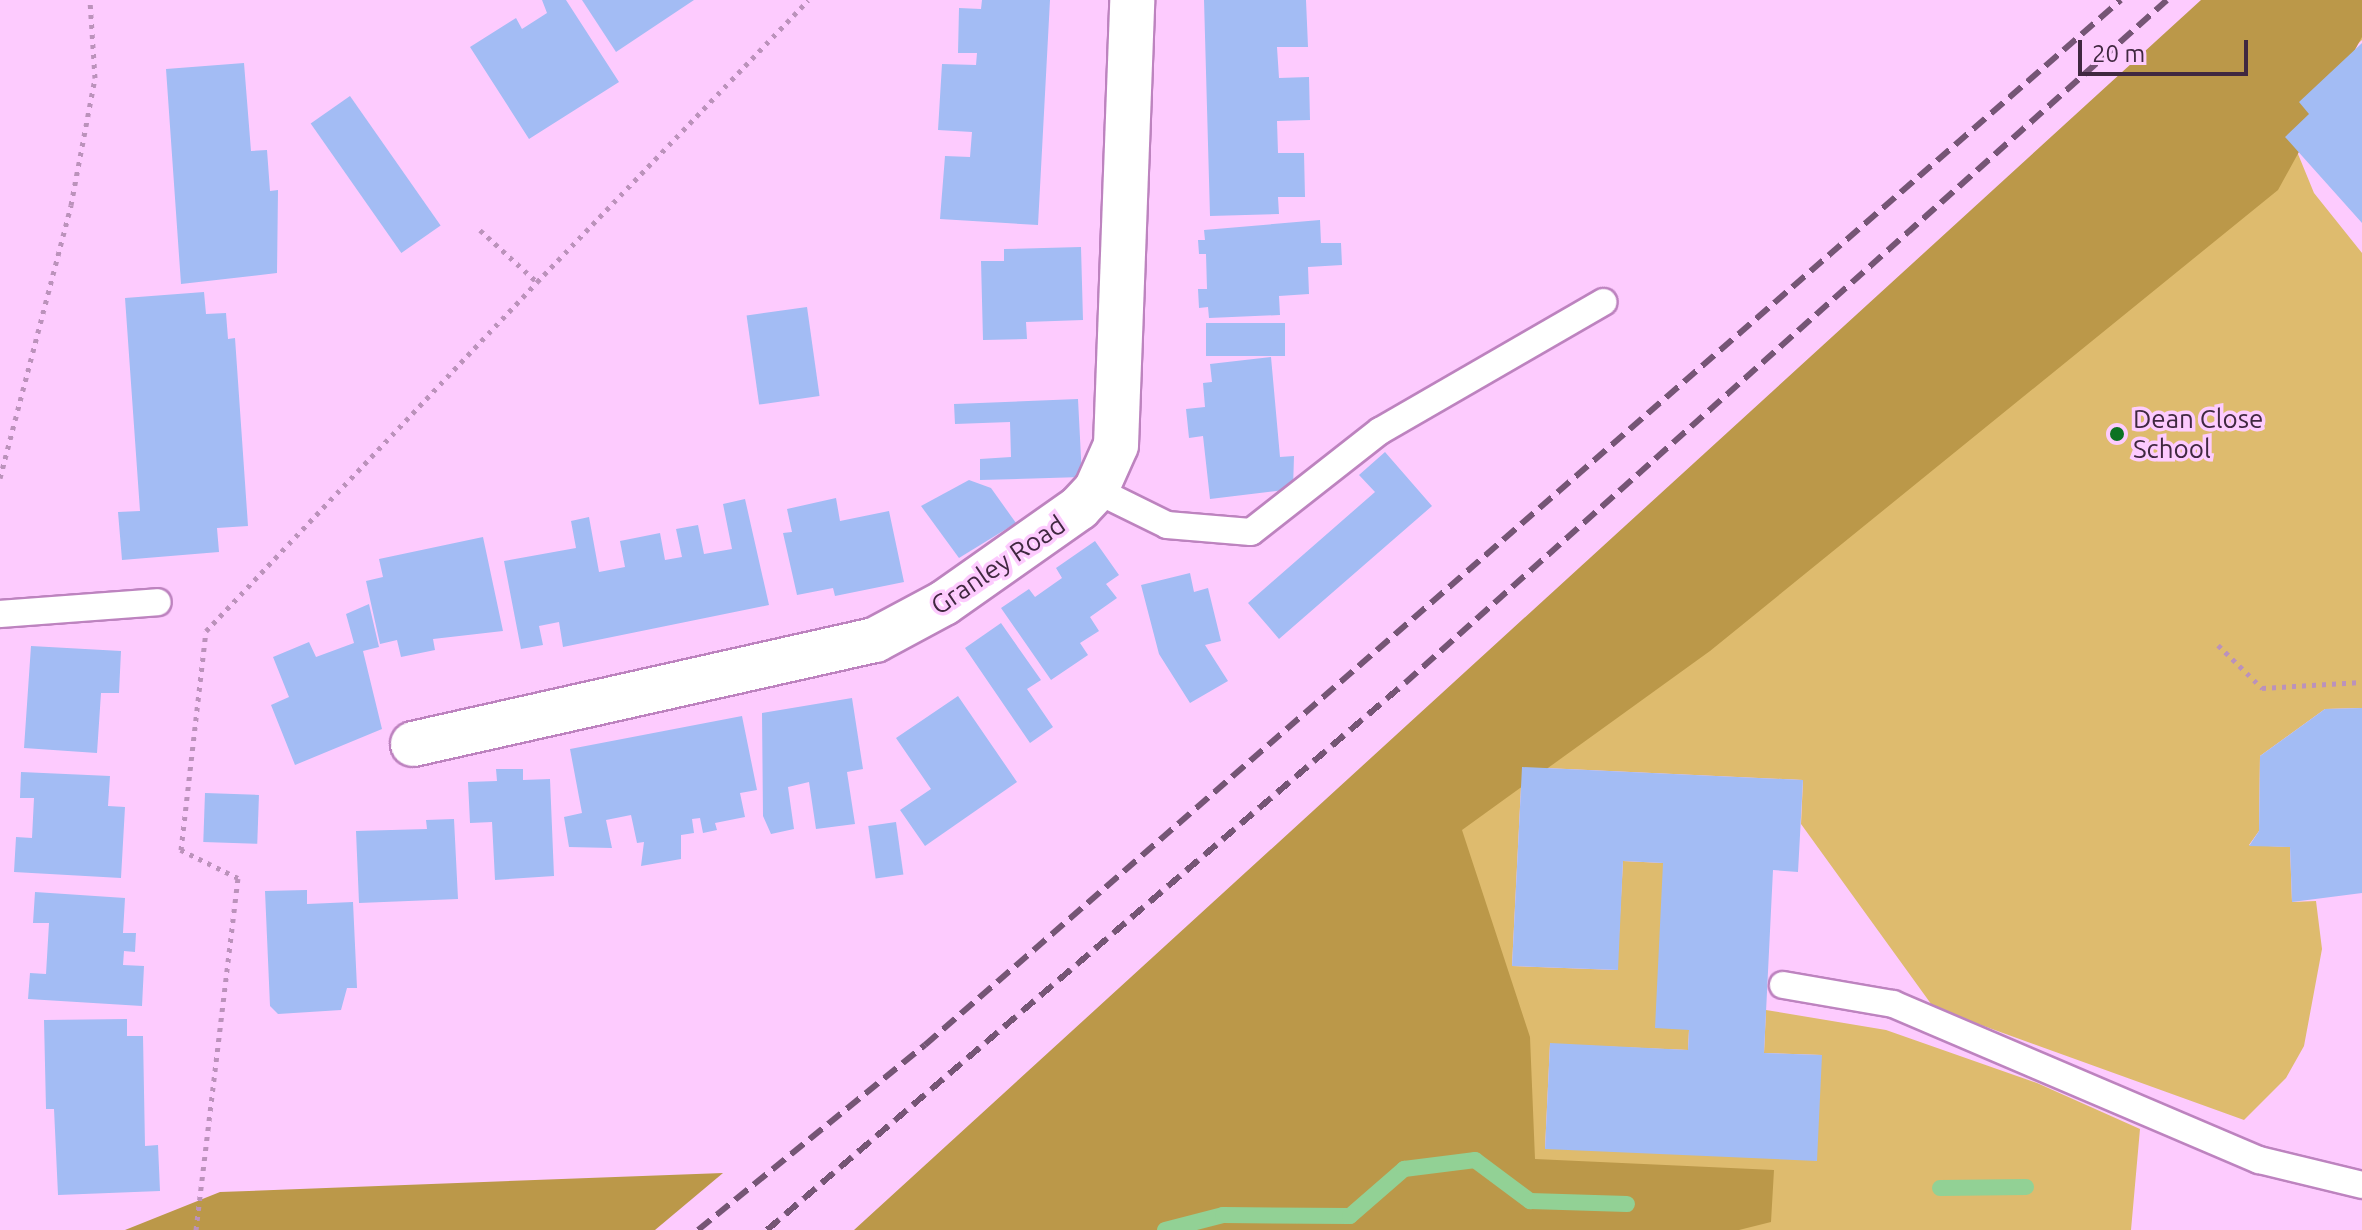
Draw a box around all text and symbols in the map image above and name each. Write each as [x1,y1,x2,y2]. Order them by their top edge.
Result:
scale bar [2082,24,2252,74]
text: 20 m [2092,40,2145,67]
place label: Dean Close School [2133,403,2263,464]
marker: Dean Close School [2108,425,2126,443]
street label: Granley Road [925,509,1071,621]

